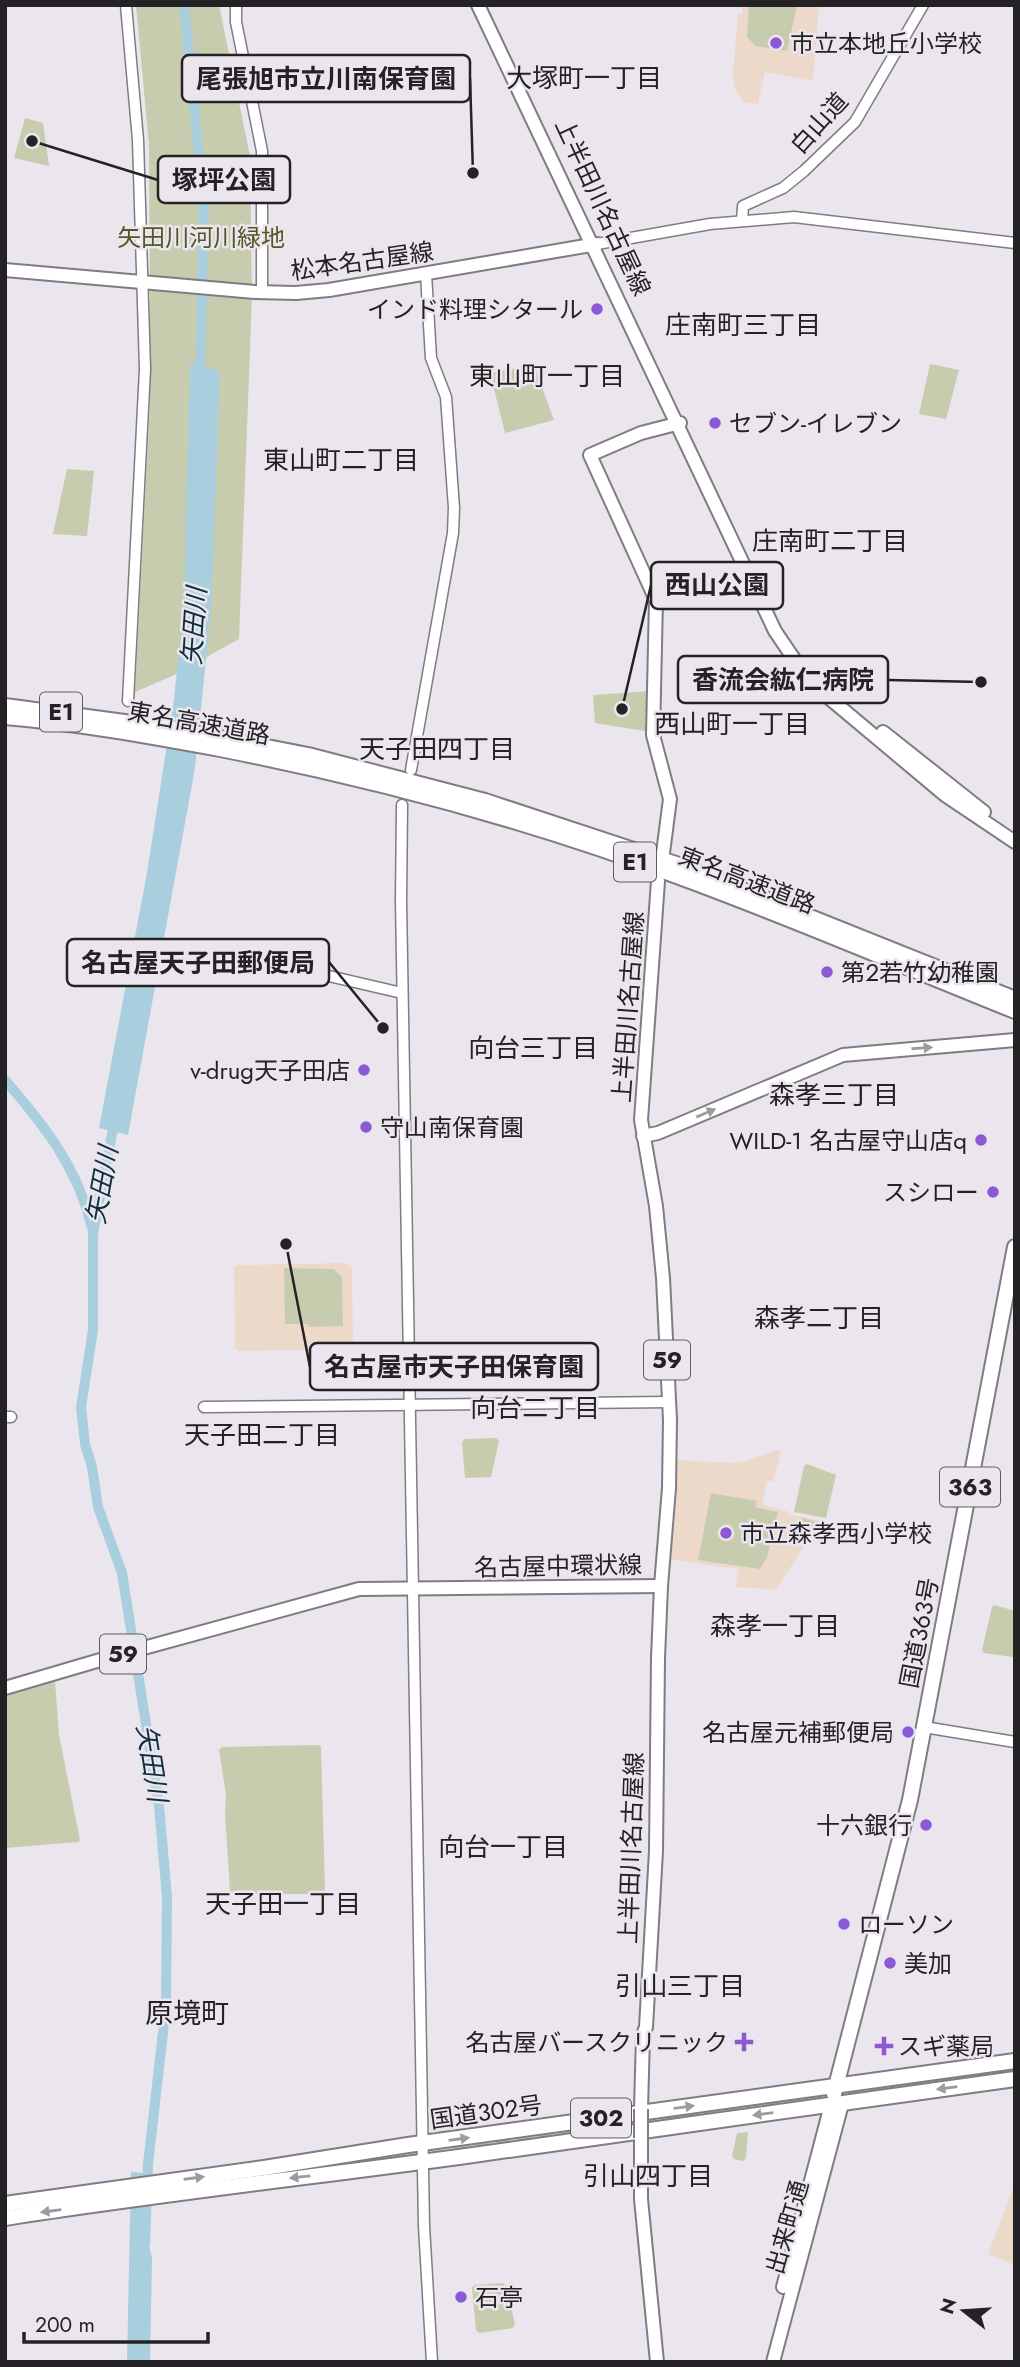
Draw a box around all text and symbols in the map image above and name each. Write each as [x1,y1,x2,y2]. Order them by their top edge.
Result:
place label: 市立本地丘小学校 [790,26,982,61]
marker: 市立本地丘小学校 [768,35,784,51]
callout: 尾張旭市立川南保育園 [182,55,470,102]
district label: 大塚町一丁目 [506,59,662,97]
text: 尾張旭市立川南保育園 [196,60,456,98]
street label: 白山道 [782,85,856,161]
street label: 上半田川名古屋線 [547,113,659,301]
callout: 塚坪公園 [158,156,290,203]
text: 塚坪公園 [172,161,276,199]
park label: 矢田川河川緑地 [117,220,285,255]
street label: 松本名古屋線 [288,234,436,288]
place label: インド料理シタール [367,292,583,327]
marker: インド料理シタール [589,301,605,317]
district label: 庄南町三丁目 [665,306,821,344]
district label: 東山町一丁目 [469,357,625,395]
place label: セブン-イレブン [729,406,902,441]
marker: セブン-イレブン [707,415,723,431]
district label: 東山町二丁目 [263,441,419,479]
district label: 庄南町二丁目 [752,522,908,560]
callout: 西山公園 [651,562,783,609]
text: 西山公園 [665,566,769,604]
water label: 矢田川 [172,583,216,666]
callout: 香流会紘仁病院 [678,656,888,703]
text: 香流会紘仁病院 [692,661,874,699]
road number: E1 [40,692,82,732]
street label: 東名高速道路 [125,693,273,753]
district label: 西山町一丁目 [654,705,810,743]
district label: 天子田四丁目 [359,730,515,768]
street label: 東名高速道路 [674,838,820,922]
road number: E1 [614,842,656,882]
street label: 上半田川名古屋線 [604,910,652,1104]
callout: 名古屋天子田郵便局 [67,939,329,986]
text: 名古屋天子田郵便局 [81,944,315,982]
place label: 第２若竹幼稚園 [841,955,999,990]
marker: 第２若竹幼稚園 [819,964,835,980]
district label: 向台三丁目 [468,1029,598,1067]
one-way arrow [911,1042,933,1053]
place label: v-drug天子田店 [190,1053,350,1088]
marker: v-drug天子田店 [356,1062,372,1078]
district label: 森孝三丁目 [769,1076,899,1114]
one-way arrow [696,1107,717,1118]
place label: 守山南保育園 [380,1110,524,1145]
marker: 守山南保育園 [358,1119,374,1135]
place label: WILD-1 名古屋守山店q [730,1123,967,1158]
marker: WILD-1 名古屋守山店q [973,1132,989,1148]
water label: 矢田川 [77,1140,128,1227]
place label: スシロー [883,1175,979,1210]
marker: スシロー [985,1184,1001,1200]
district label: 森孝二丁目 [754,1299,884,1337]
road number: 59 [644,1340,690,1380]
callout: 名古屋市天子田保育園 [310,1343,598,1390]
text: 名古屋市天子田保育園 [324,1348,584,1386]
district label: 向台二丁目 [470,1389,600,1427]
district label: 天子田二丁目 [184,1416,340,1454]
road number: 363 [940,1468,1000,1506]
place label: 市立森孝西小学校 [740,1516,932,1551]
marker: 市立森孝西小学校 [718,1525,734,1541]
street label: 名古屋中環状線 [474,1547,642,1585]
street label: 国道363号 [891,1575,947,1691]
district label: 森孝一丁目 [710,1607,840,1645]
road number: 59 [100,1634,146,1674]
place label: 名古屋元補郵便局 [702,1715,894,1750]
water label: 矢田川 [127,1722,177,1807]
marker: 名古屋元補郵便局 [900,1724,916,1740]
street label: 上半田川名古屋線 [610,1751,652,1945]
place label: 十六銀行 [816,1808,912,1843]
marker: 十六銀行 [918,1817,934,1833]
district label: 向台一丁目 [438,1828,568,1866]
district label: 天子田一丁目 [205,1885,361,1923]
place label: ローソン [858,1907,954,1942]
marker: ローソン [836,1916,852,1932]
place label: 美加 [904,1946,952,1981]
marker: 美加 [882,1955,898,1971]
district label: 引山三丁目 [615,1967,745,2005]
district label: 原境町 [145,1993,229,2034]
place label: 名古屋バースクリニック [465,2025,728,2060]
place label: スギ薬局 [898,2029,994,2064]
marker: 名古屋バースクリニック [734,2032,754,2052]
marker: スギ薬局 [876,2038,892,2054]
one-way arrow [936,2083,958,2094]
street label: 国道302号 [428,2087,544,2137]
road number: 302 [571,2098,631,2138]
one-way arrow [674,2101,696,2112]
one-way arrow [752,2108,774,2119]
one-way arrow [448,2133,470,2144]
district label: 引山四丁目 [583,2157,713,2195]
one-way arrow [289,2172,311,2183]
one-way arrow [183,2173,205,2184]
street label: 出来町通 [757,2176,817,2278]
one-way arrow [40,2206,62,2217]
north arrow [929,2276,999,2346]
place label: 石亭 [475,2280,523,2315]
marker: 石亭 [453,2289,469,2305]
text: N [933,2295,963,2317]
scale bar [24,2300,208,2344]
text: 200 m [35,2310,95,2340]

